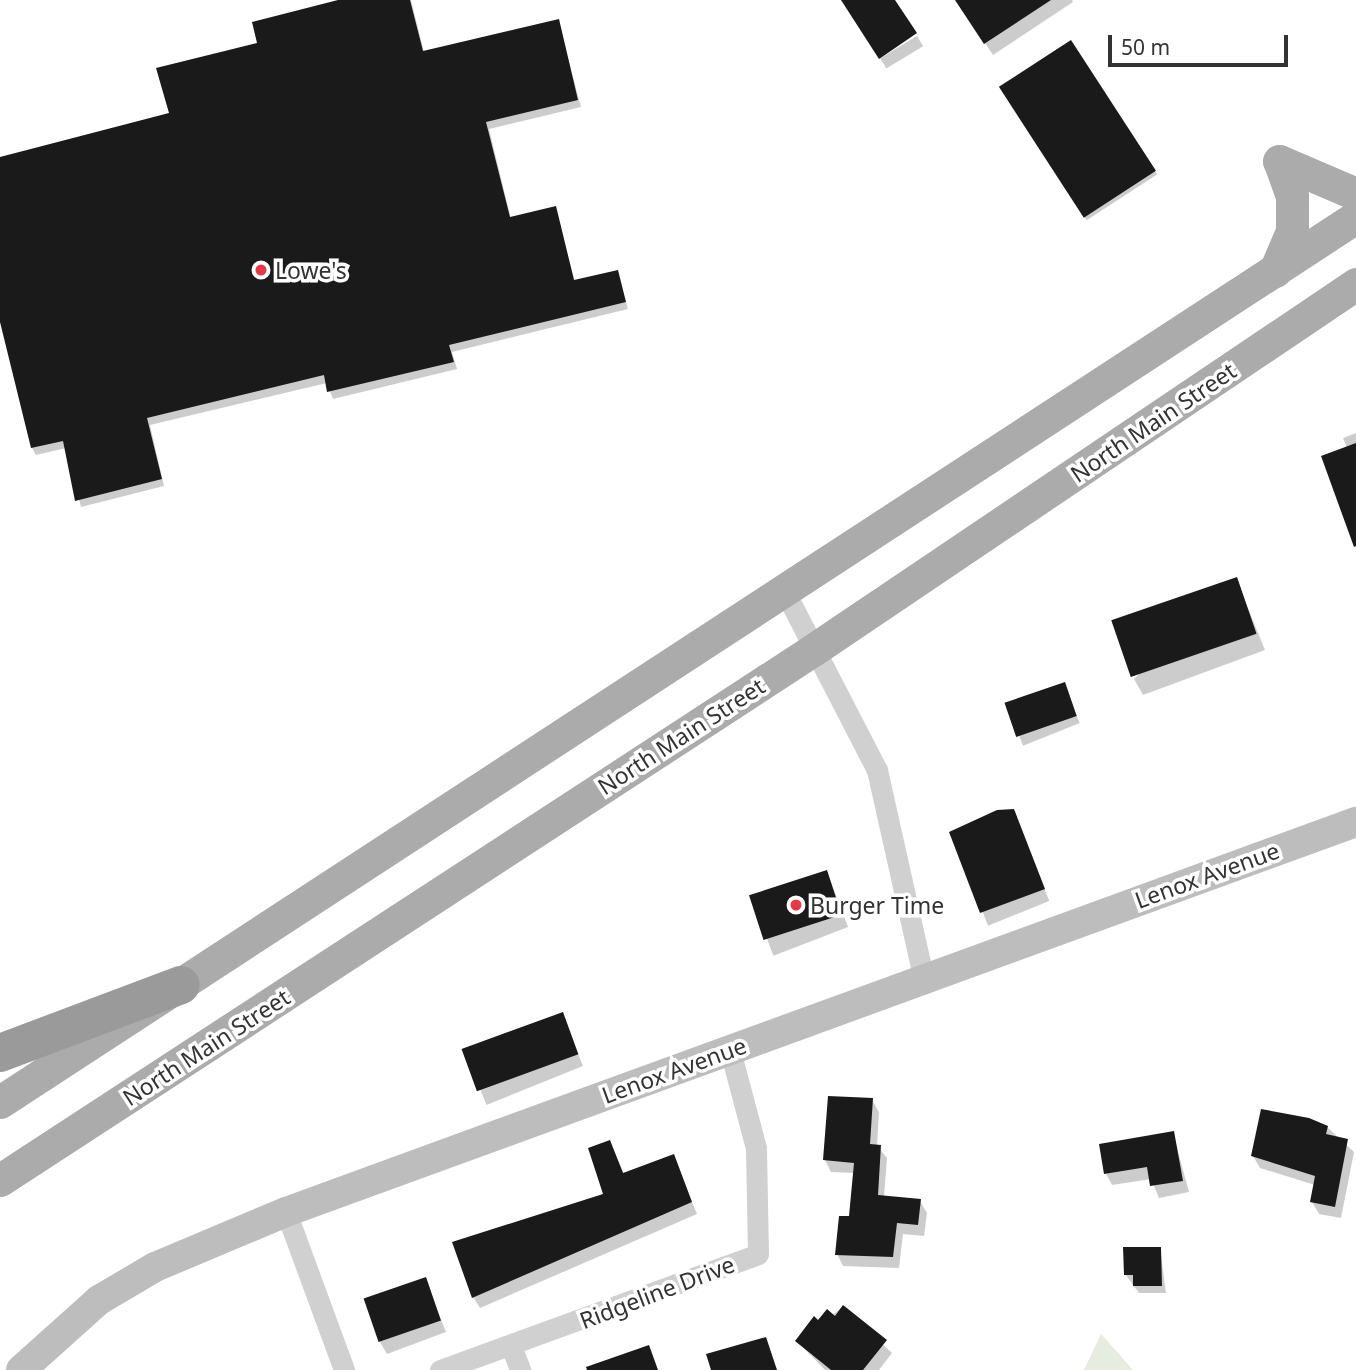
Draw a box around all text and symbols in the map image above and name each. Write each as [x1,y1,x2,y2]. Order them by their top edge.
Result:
scale bar [1111,21,1291,65]
text: 50 m [1121,33,1170,61]
place label: Lowe's [275,256,347,284]
marker: Lowe's [253,262,269,278]
street label: North Main Street [1065,356,1241,488]
street label: North Main Street [592,672,770,800]
street label: Lenox Avenue [1131,836,1283,914]
place label: Burger Time [810,891,944,919]
marker: Burger Time [788,897,804,913]
street label: North Main Street [117,983,295,1111]
street label: Lenox Avenue [598,1031,750,1109]
street label: Ridgeline Drive [576,1250,738,1334]

